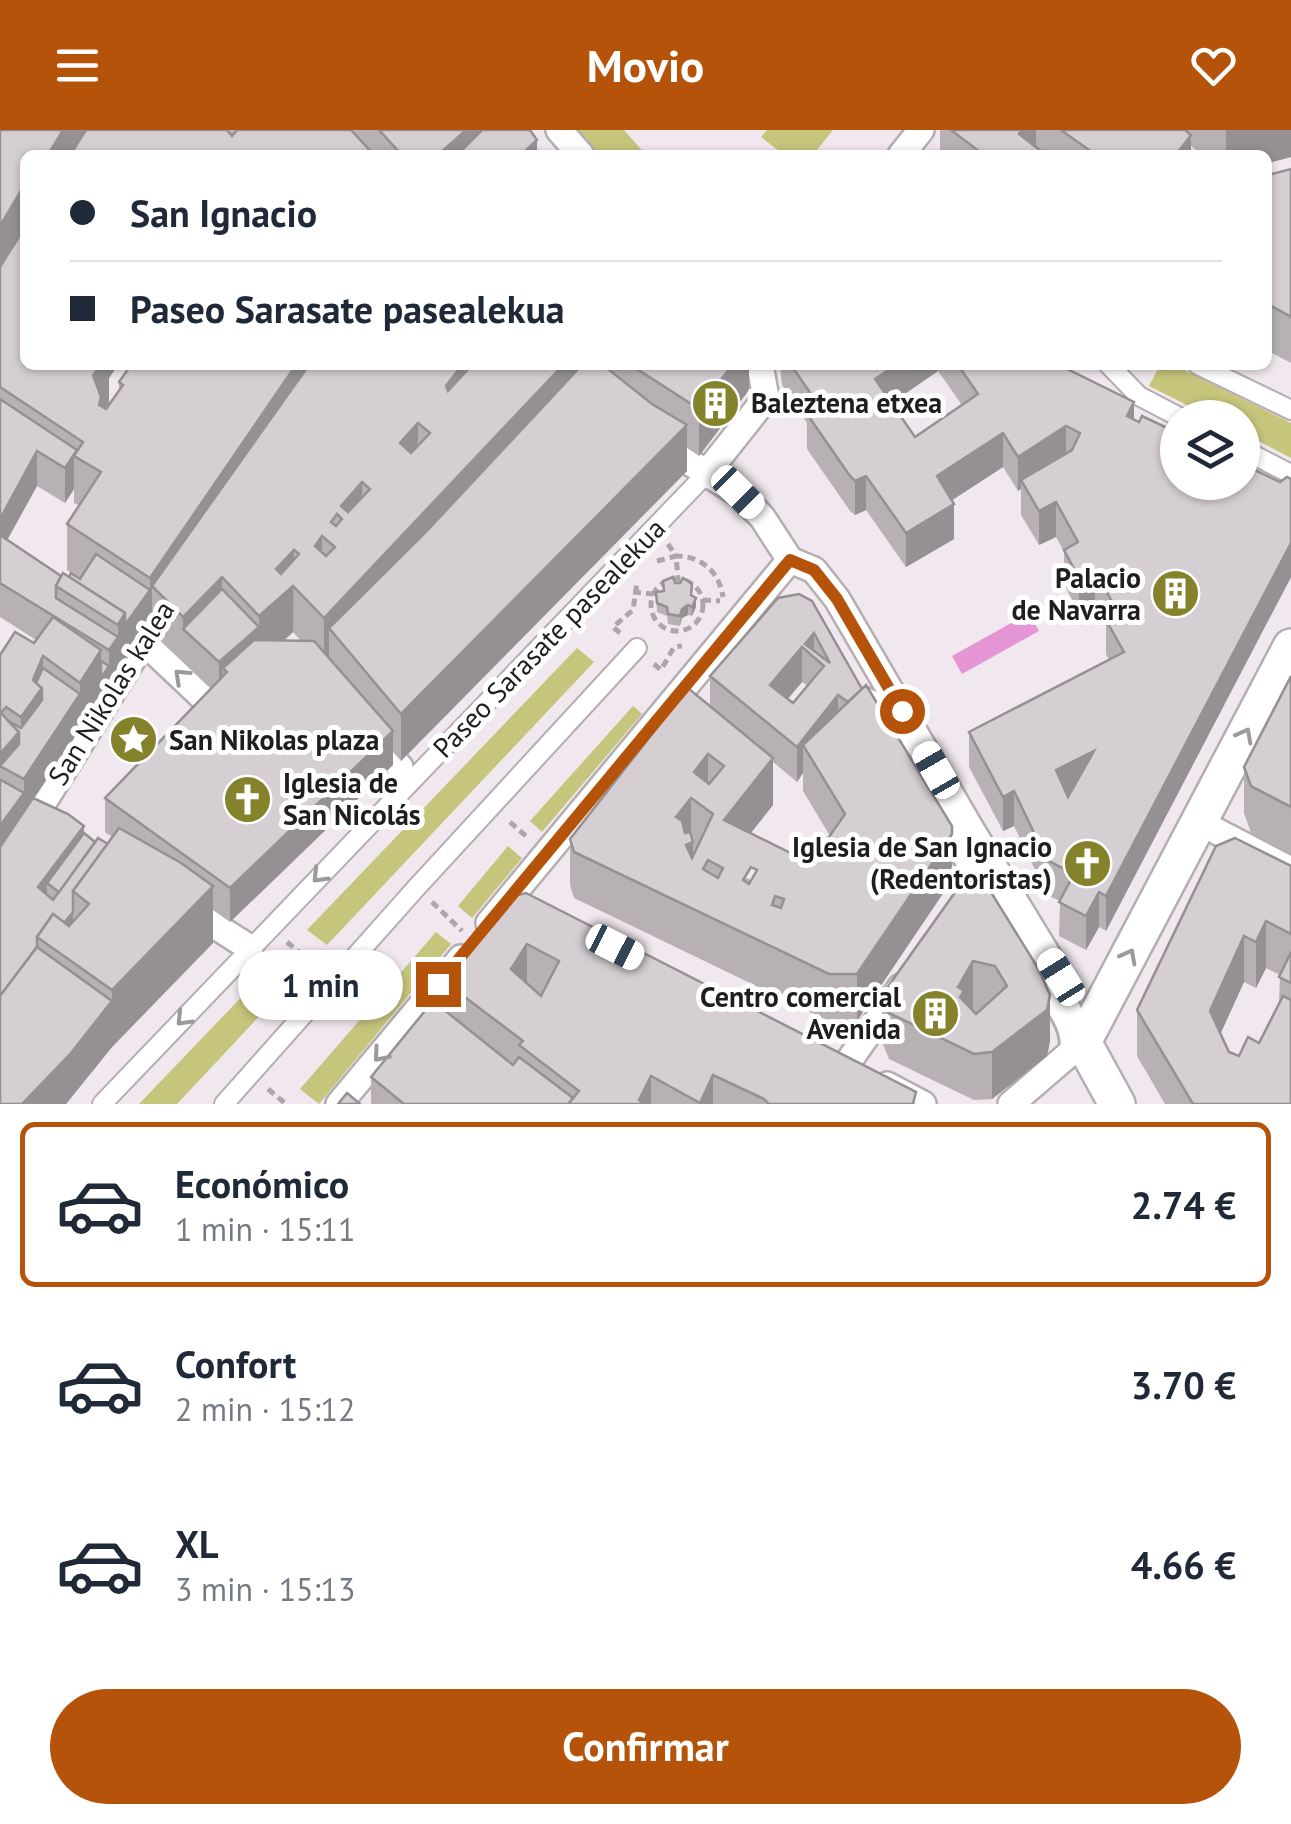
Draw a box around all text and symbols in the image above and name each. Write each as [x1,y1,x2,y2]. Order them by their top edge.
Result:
text: Movio [587,36,704,94]
icon: menu [50,38,105,93]
icon: heart [1186,38,1241,93]
text: San Ignacio [130,188,317,237]
text: Paseo Sarasate pasealekua [130,284,565,333]
building icon: Baleztena etxea [690,377,742,429]
place label: Baleztena etxea [751,384,942,421]
map controls [1160,400,1260,500]
button: layers [1160,400,1260,500]
car [706,460,770,524]
street label: Paseo Sarasate pasealekua [424,510,673,765]
place label: Palacio de Navarra [1012,559,1141,628]
building icon: Palacio de Navarra [1150,568,1202,620]
street label: San Nikolas kalea [39,594,182,792]
one-way arrow [174,670,193,688]
route start [880,689,925,734]
place icon: San Nikolas plaza [108,714,160,766]
place label: San Nikolas plaza [169,721,379,758]
one-way arrow [1233,728,1252,746]
car [908,737,964,803]
place label: Iglesia de San Nicolás [283,764,421,833]
church icon: Iglesia de San Nicolás [222,773,274,825]
place label: Iglesia de San Ignacio (Redentoristas) [792,828,1052,897]
church icon: Iglesia de San Ignacio (Redentoristas) [1061,837,1113,889]
one-way arrow [313,864,331,883]
car [581,920,649,974]
car [1032,944,1090,1010]
callout: 1 min [238,949,403,1019]
one-way arrow [1117,949,1136,967]
route end [416,962,461,1007]
text: 1 min [281,964,360,1006]
place label: Centro comercial Avenida [700,978,902,1047]
building icon: Centro comercial Avenida [910,987,962,1039]
one-way arrow [177,1007,195,1025]
one-way arrow [374,1044,392,1062]
text: Económico [175,1159,349,1208]
icon: car [55,1160,145,1250]
text: 2.74 € [1131,1180,1236,1229]
text: 1 min · 15:11 [175,1208,355,1250]
text: Confort [175,1339,296,1388]
icon: car [55,1340,145,1430]
text: 3.70 € [1131,1360,1236,1409]
text: 2 min · 15:12 [175,1388,355,1430]
text: XL [175,1519,219,1568]
icon: car [55,1520,145,1610]
text: 4.66 € [1131,1540,1236,1589]
text: 3 min · 15:13 [175,1568,355,1610]
button: Confirmar [50,1689,1241,1804]

